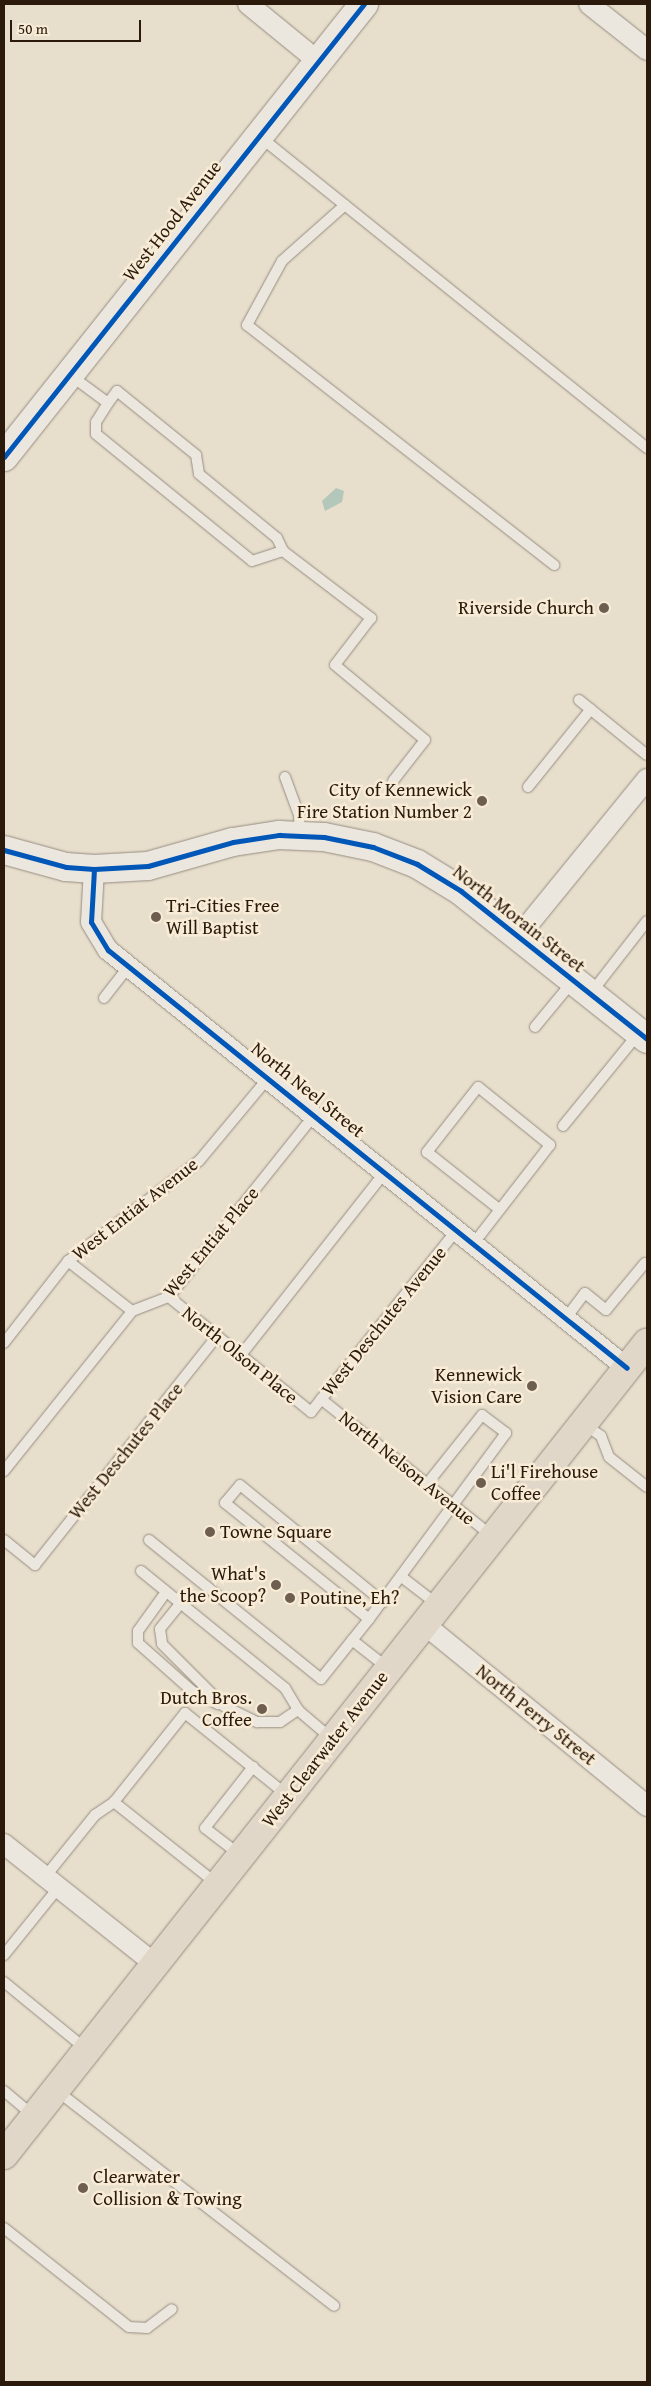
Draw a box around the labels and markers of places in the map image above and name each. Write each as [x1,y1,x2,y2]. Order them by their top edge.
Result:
place label: Riverside Church [458,597,594,619]
marker: Riverside Church [598,602,610,614]
place label: City of Kennewick Fire Station Number 2 [297,779,472,823]
marker: City of Kennewick Fire Station Number 2 [476,795,488,807]
place label: Tri-Cities Free Will Baptist [166,895,279,939]
marker: Tri-Cities Free Will Baptist [150,911,162,923]
place label: Kennewick Vision Care [431,1364,522,1408]
marker: Kennewick Vision Care [526,1380,538,1392]
place label: Li'l Firehouse Coffee [491,1461,598,1505]
marker: Li'l Firehouse Coffee [475,1477,487,1489]
place label: Towne Square [220,1521,332,1543]
marker: Towne Square [204,1526,216,1538]
place label: What's the Scoop? [180,1563,266,1607]
marker: What's the Scoop? [270,1579,282,1591]
place label: Poutine, Eh? [300,1587,399,1609]
marker: Poutine, Eh? [284,1592,296,1604]
place label: Dutch Bros. Coffee [160,1687,252,1731]
marker: Dutch Bros. Coffee [256,1703,268,1715]
place label: Clearwater Collision & Towing [93,2166,242,2210]
marker: Clearwater Collision & Towing [77,2182,89,2194]

